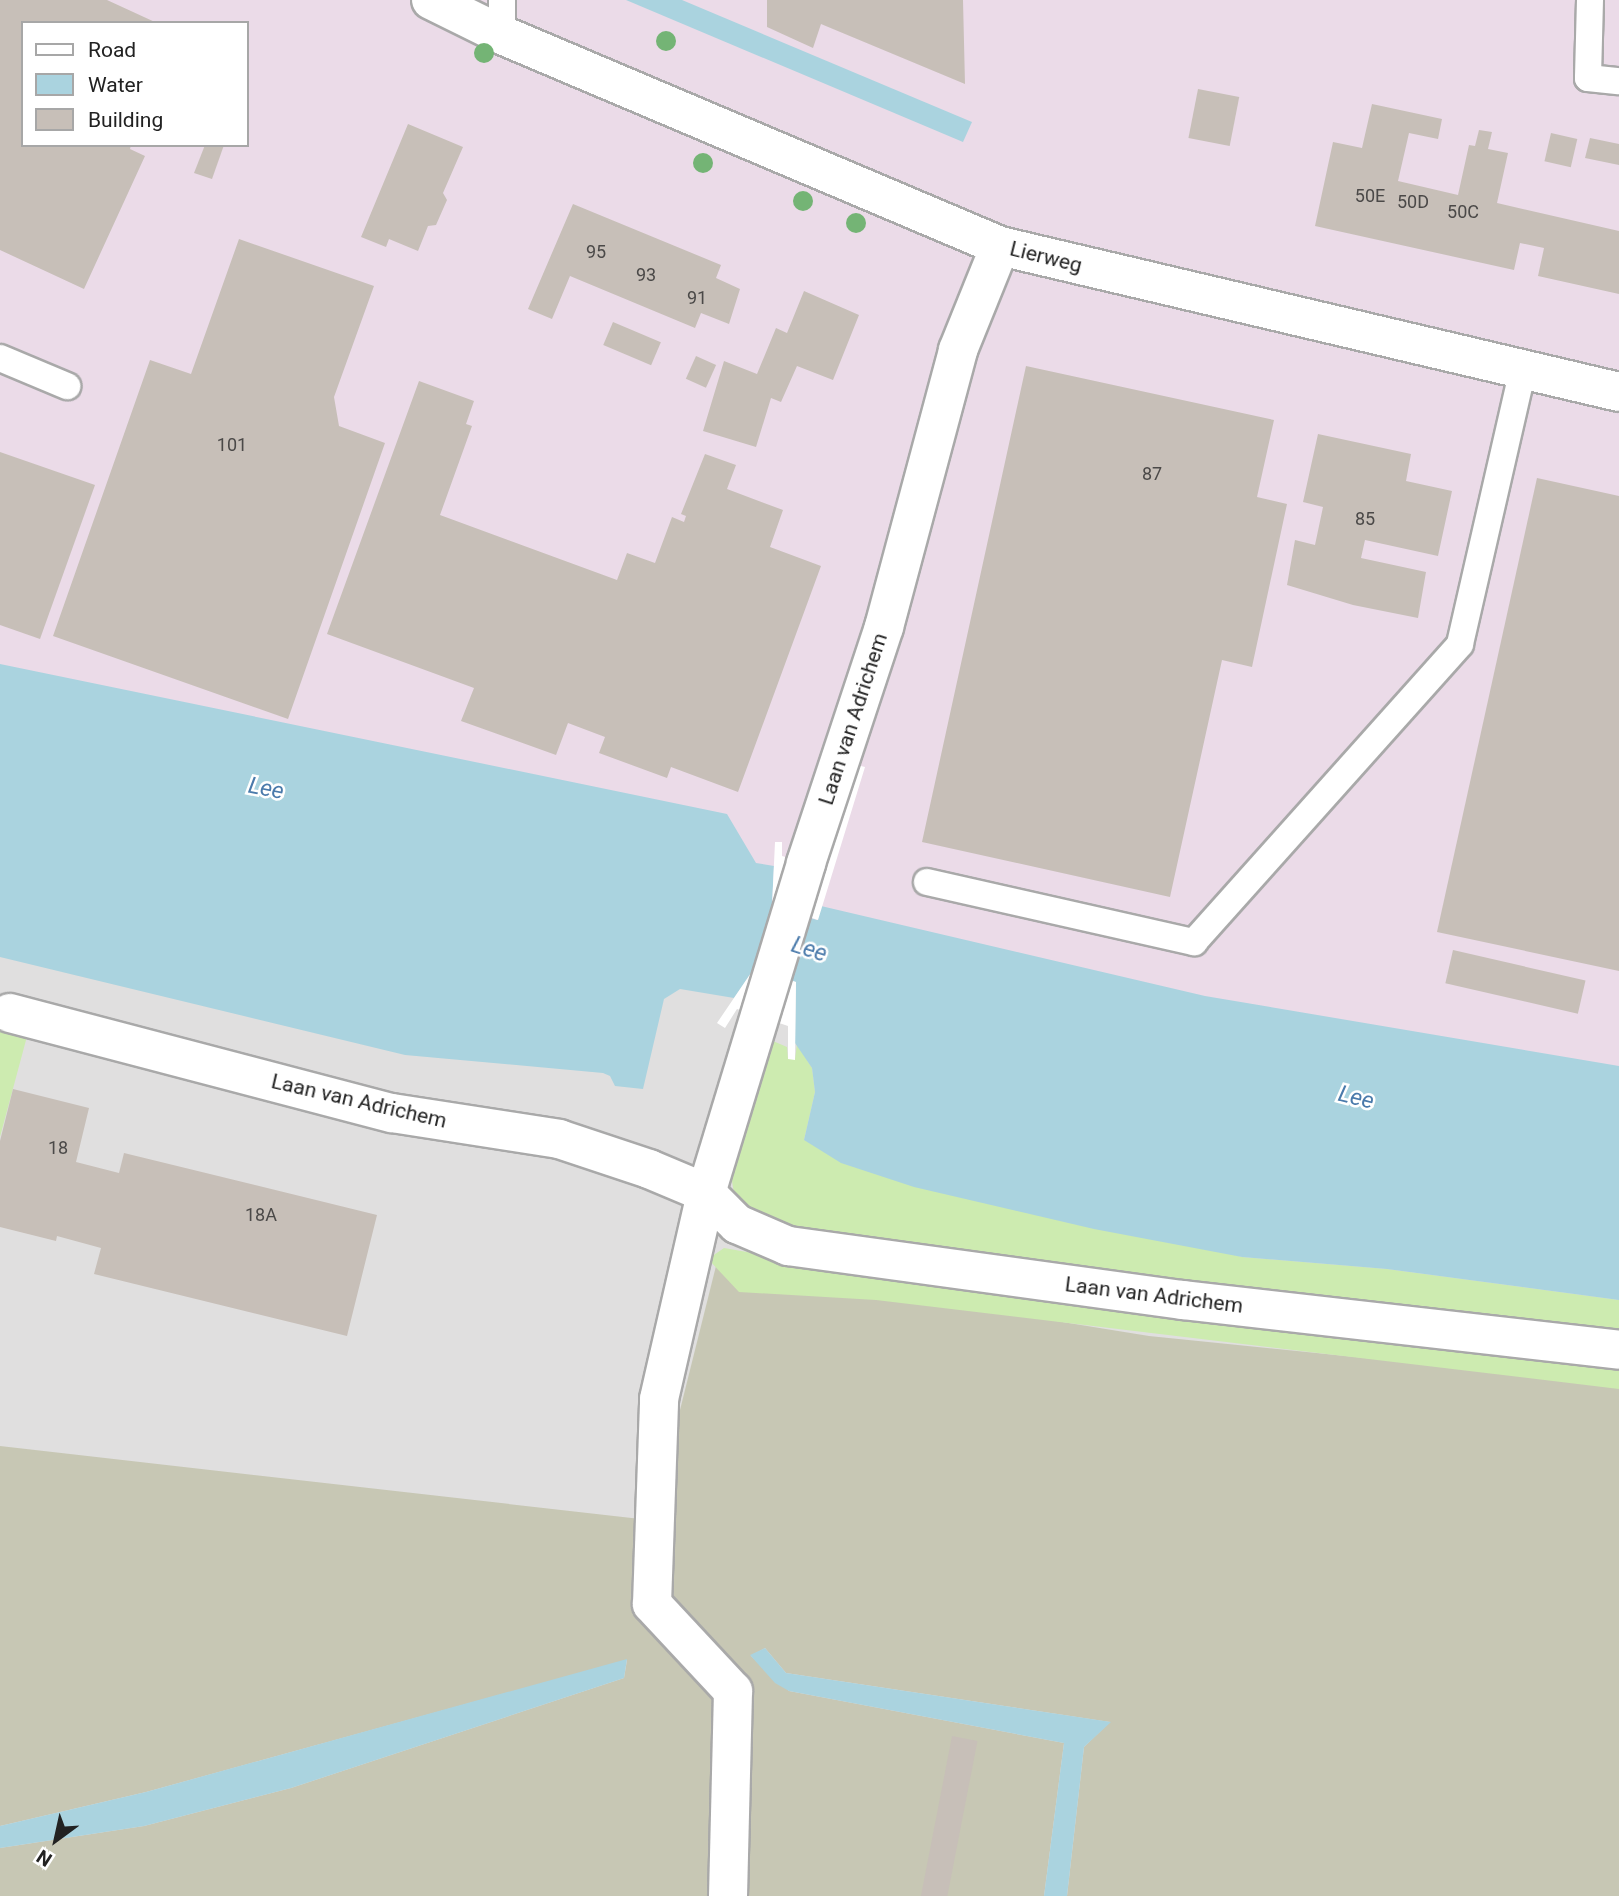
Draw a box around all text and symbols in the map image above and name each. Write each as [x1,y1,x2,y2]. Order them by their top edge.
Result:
legend [21,21,248,147]
text: Road [88,38,136,62]
text: Water [88,73,143,97]
text: Building [88,108,163,132]
house number: 50E [1355,185,1385,207]
house number: 50D [1397,191,1429,213]
house number: 50C [1447,201,1479,223]
street label: Lierweg [1007,236,1085,278]
house number: 95 [586,241,606,263]
house number: 93 [636,264,656,286]
house number: 91 [687,287,707,309]
house number: 101 [217,434,247,456]
house number: 87 [1142,463,1162,485]
house number: 85 [1355,508,1375,530]
street label: Laan van Adrichem [813,630,893,808]
water label: Lee [246,772,286,806]
water label: Lee [788,931,830,969]
street label: Laan van Adrichem [269,1069,449,1133]
water label: Lee [1335,1080,1377,1116]
house number: 18 [48,1137,68,1159]
house number: 18A [245,1204,277,1226]
street label: Laan van Adrichem [1064,1272,1244,1318]
north arrow [21,1805,91,1875]
text: N [32,1845,56,1871]

